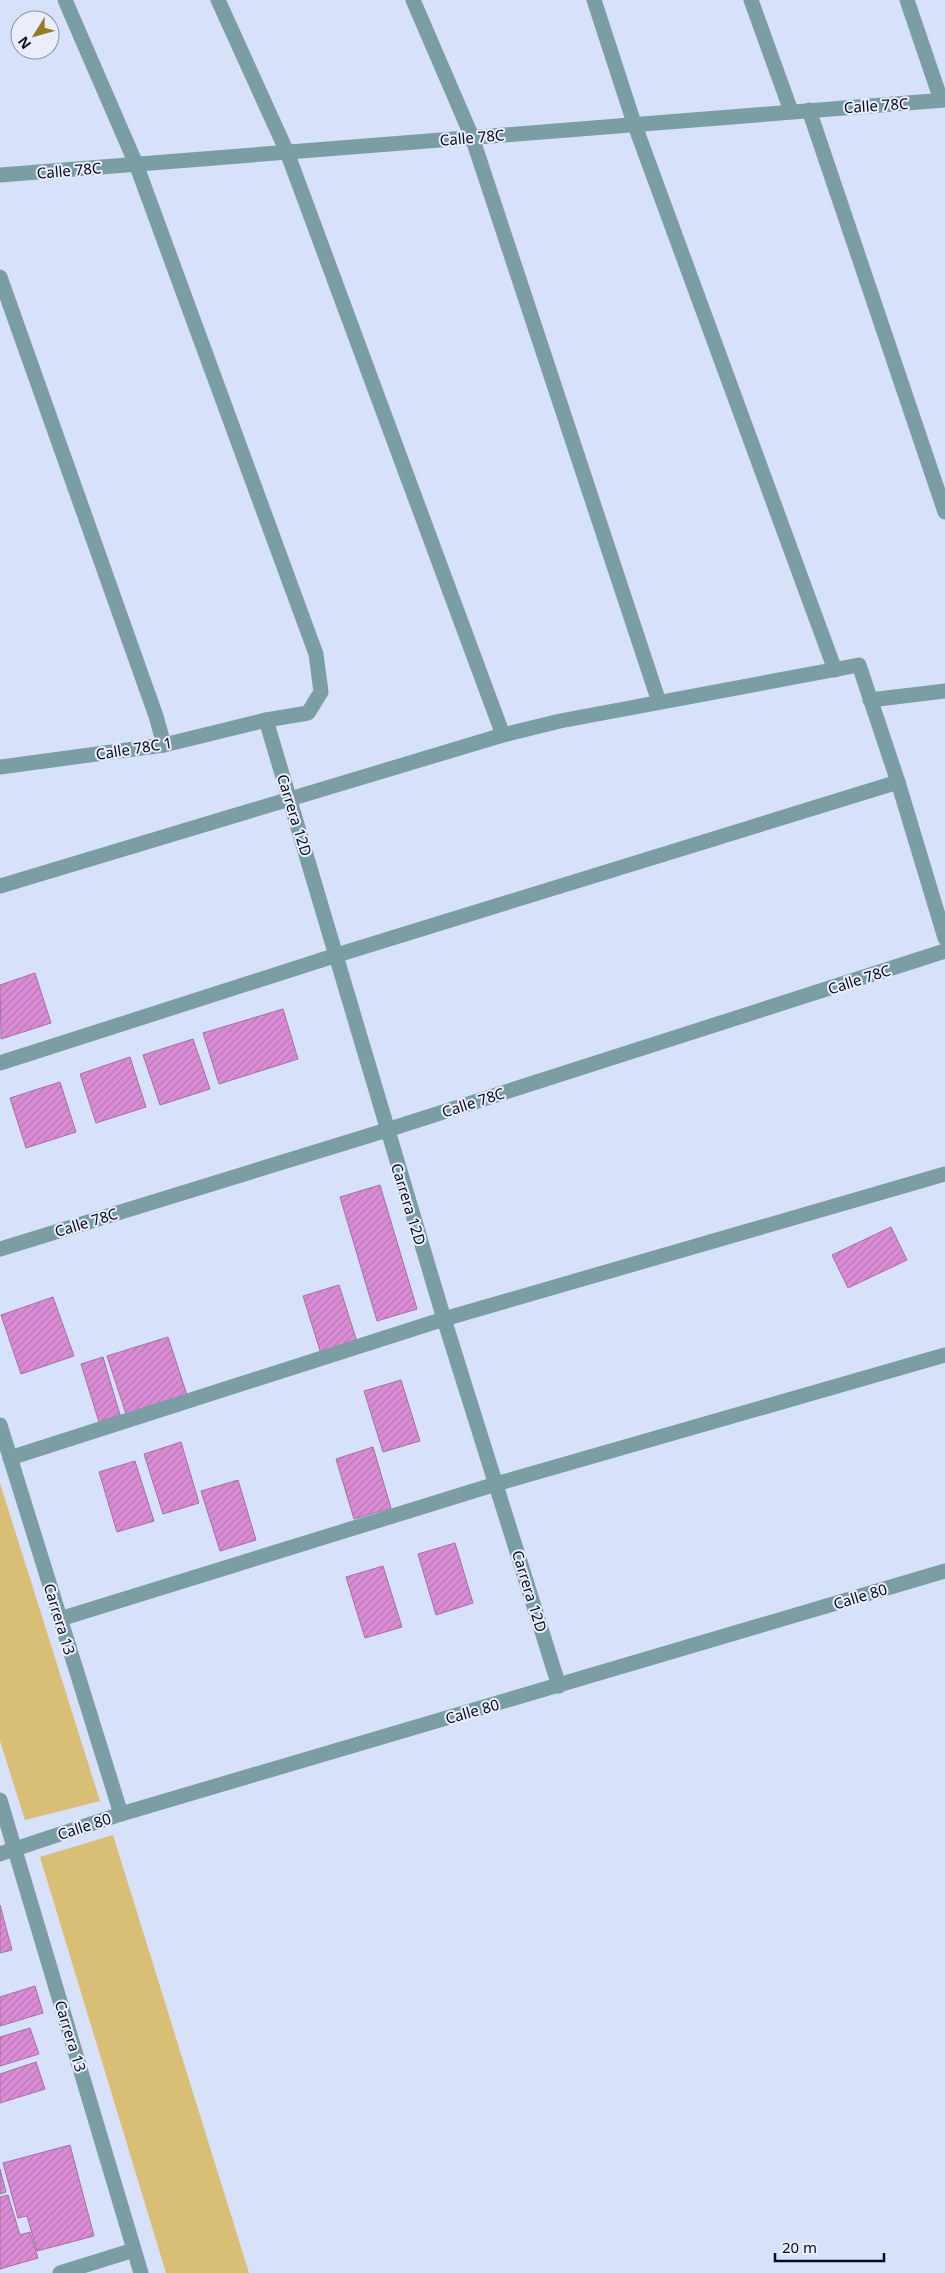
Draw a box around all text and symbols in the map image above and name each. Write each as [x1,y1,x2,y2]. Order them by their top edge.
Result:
north arrow [10,10,60,60]
text: N [13,33,35,53]
street label: Calle 78C [843,93,909,117]
street label: Calle 78C [439,124,506,150]
street label: Calle 78C [36,157,103,183]
street label: Calle 78C 1 [94,732,174,764]
street label: Carrera 12D [273,772,317,859]
street label: Calle 78C [825,959,893,998]
street label: Calle 78C [439,1082,507,1121]
street label: Carrera 12D [387,1161,431,1248]
street label: Calle 78C [52,1203,120,1241]
street label: Carrera 12D [508,1548,552,1635]
street label: Calle 80 [831,1578,889,1614]
street label: Carrera 13 [40,1581,80,1657]
street label: Calle 80 [443,1694,501,1728]
street label: Calle 80 [55,1808,113,1844]
street label: Carrera 13 [51,1998,91,2074]
scale bar [775,2230,884,2262]
text: 20 m [782,2237,817,2257]

